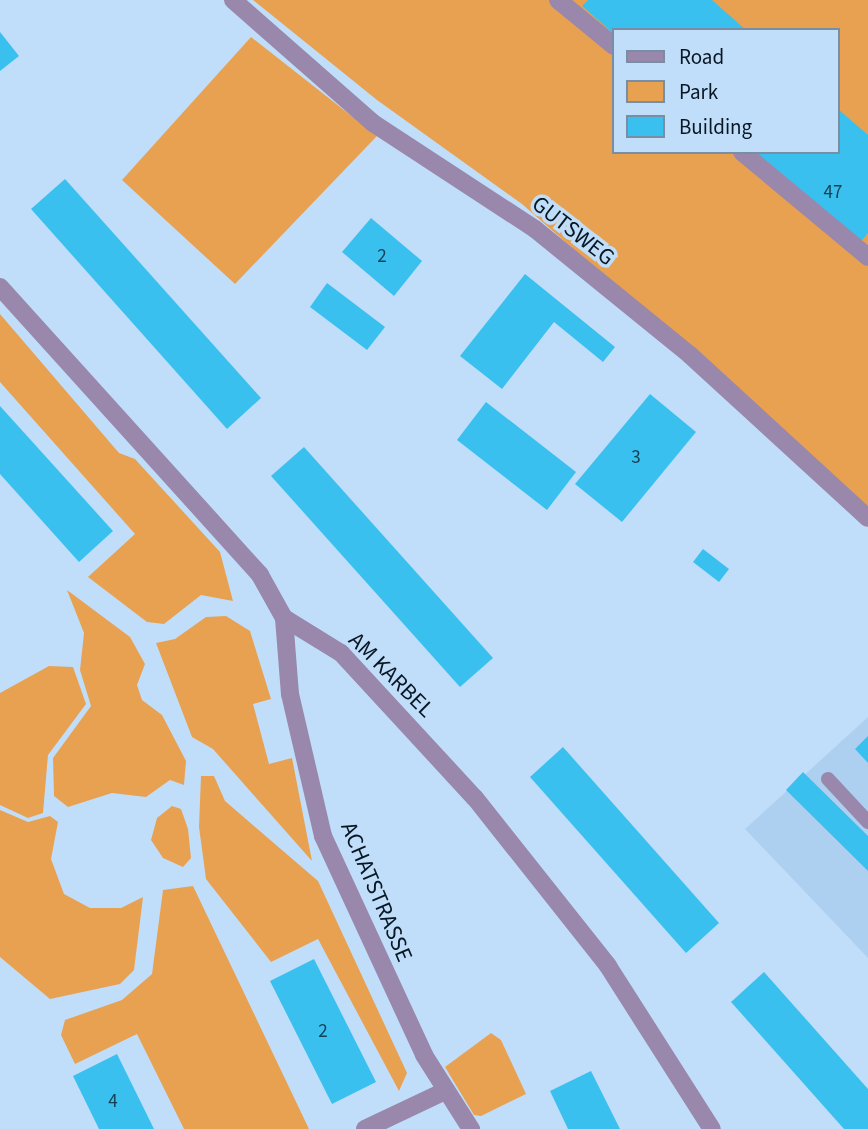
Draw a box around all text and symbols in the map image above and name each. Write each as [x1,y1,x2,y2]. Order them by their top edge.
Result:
legend [612,28,840,154]
text: Road [679,42,724,72]
text: Park [679,77,718,107]
text: Building [679,112,752,142]
house number: 47 [824,182,842,204]
street label: GUTSWEG [526,190,620,272]
house number: 2 [377,246,387,268]
house number: 3 [631,447,641,469]
street label: AM KARBEL [343,627,439,723]
street label: ACHATSTRASSE [334,818,418,966]
house number: 2 [318,1021,328,1043]
house number: 4 [108,1091,118,1113]

